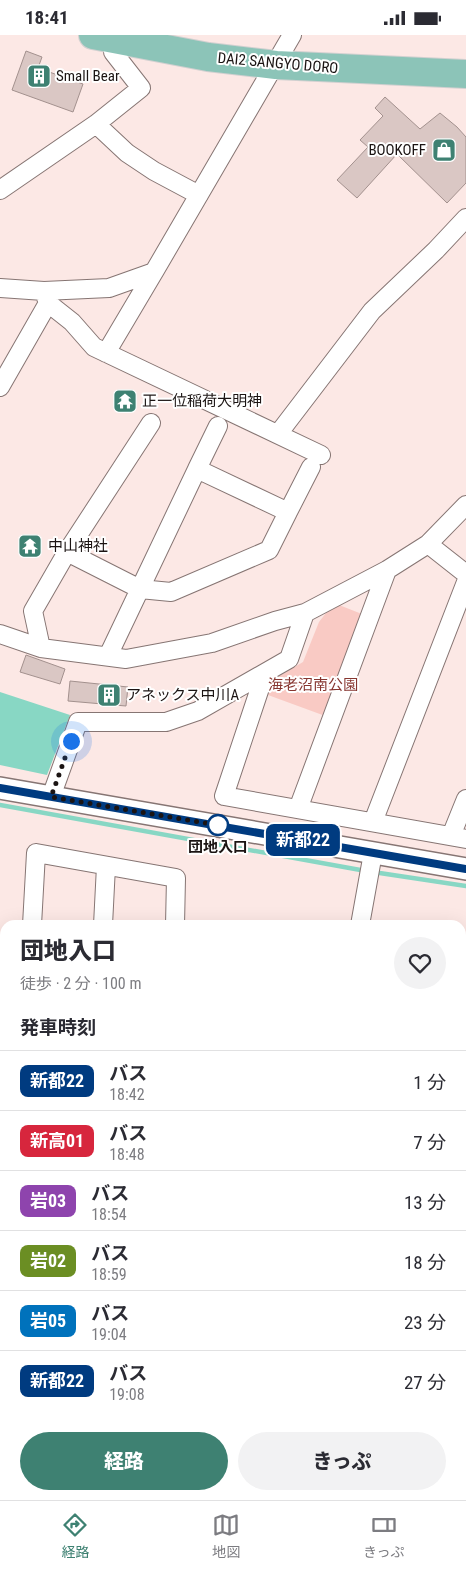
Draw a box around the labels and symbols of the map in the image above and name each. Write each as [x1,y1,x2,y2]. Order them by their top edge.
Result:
street label: DAI2 SANGYO DORO [217,49,339,77]
building icon: Small Bear [26,63,52,89]
place label: Small Bear [56,67,120,85]
shop icon: BOOKOFF [431,137,457,163]
place label: BOOKOFF [368,141,426,159]
temple icon: 正一位稲荷大明神 [112,388,138,414]
place label: 正一位稲荷大明神 [142,392,262,410]
temple icon: 中山神社 [17,533,43,559]
place label: 中山神社 [48,537,108,555]
park label: 海老沼南公園 [268,676,358,694]
building icon: アネックス中川A [96,682,122,708]
place label: アネックス中川A [126,686,240,704]
your location [59,729,84,754]
marker: 団地入口 [207,814,229,836]
line badge: 新都22 [268,824,338,856]
place label: 団地入口 [188,838,248,856]

